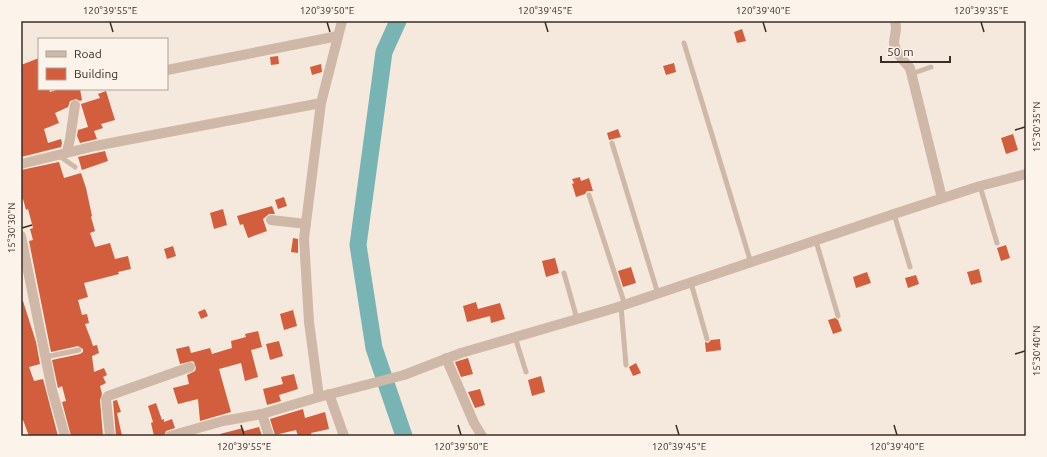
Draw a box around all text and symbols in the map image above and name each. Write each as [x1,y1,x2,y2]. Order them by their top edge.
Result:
text: 120°39'55"E [83,5,138,16]
text: 120°39'50"E [300,5,355,16]
text: 120°39'45"E [518,5,573,16]
text: 120°39'40"E [736,5,791,16]
text: 120°39'35"E [954,5,1009,16]
legend [38,38,168,90]
scale bar [881,38,950,64]
text: 50 m [887,45,914,58]
text: Road [74,47,102,60]
text: Building [74,67,118,80]
text: 15°30'35"N [1031,102,1042,152]
text: 15°30'30"N [6,203,17,253]
text: 15°30'40"N [1031,326,1042,376]
text: 120°39'55"E [217,441,272,452]
text: 120°39'50"E [434,441,489,452]
text: 120°39'45"E [652,441,707,452]
text: 120°39'40"E [870,441,925,452]

